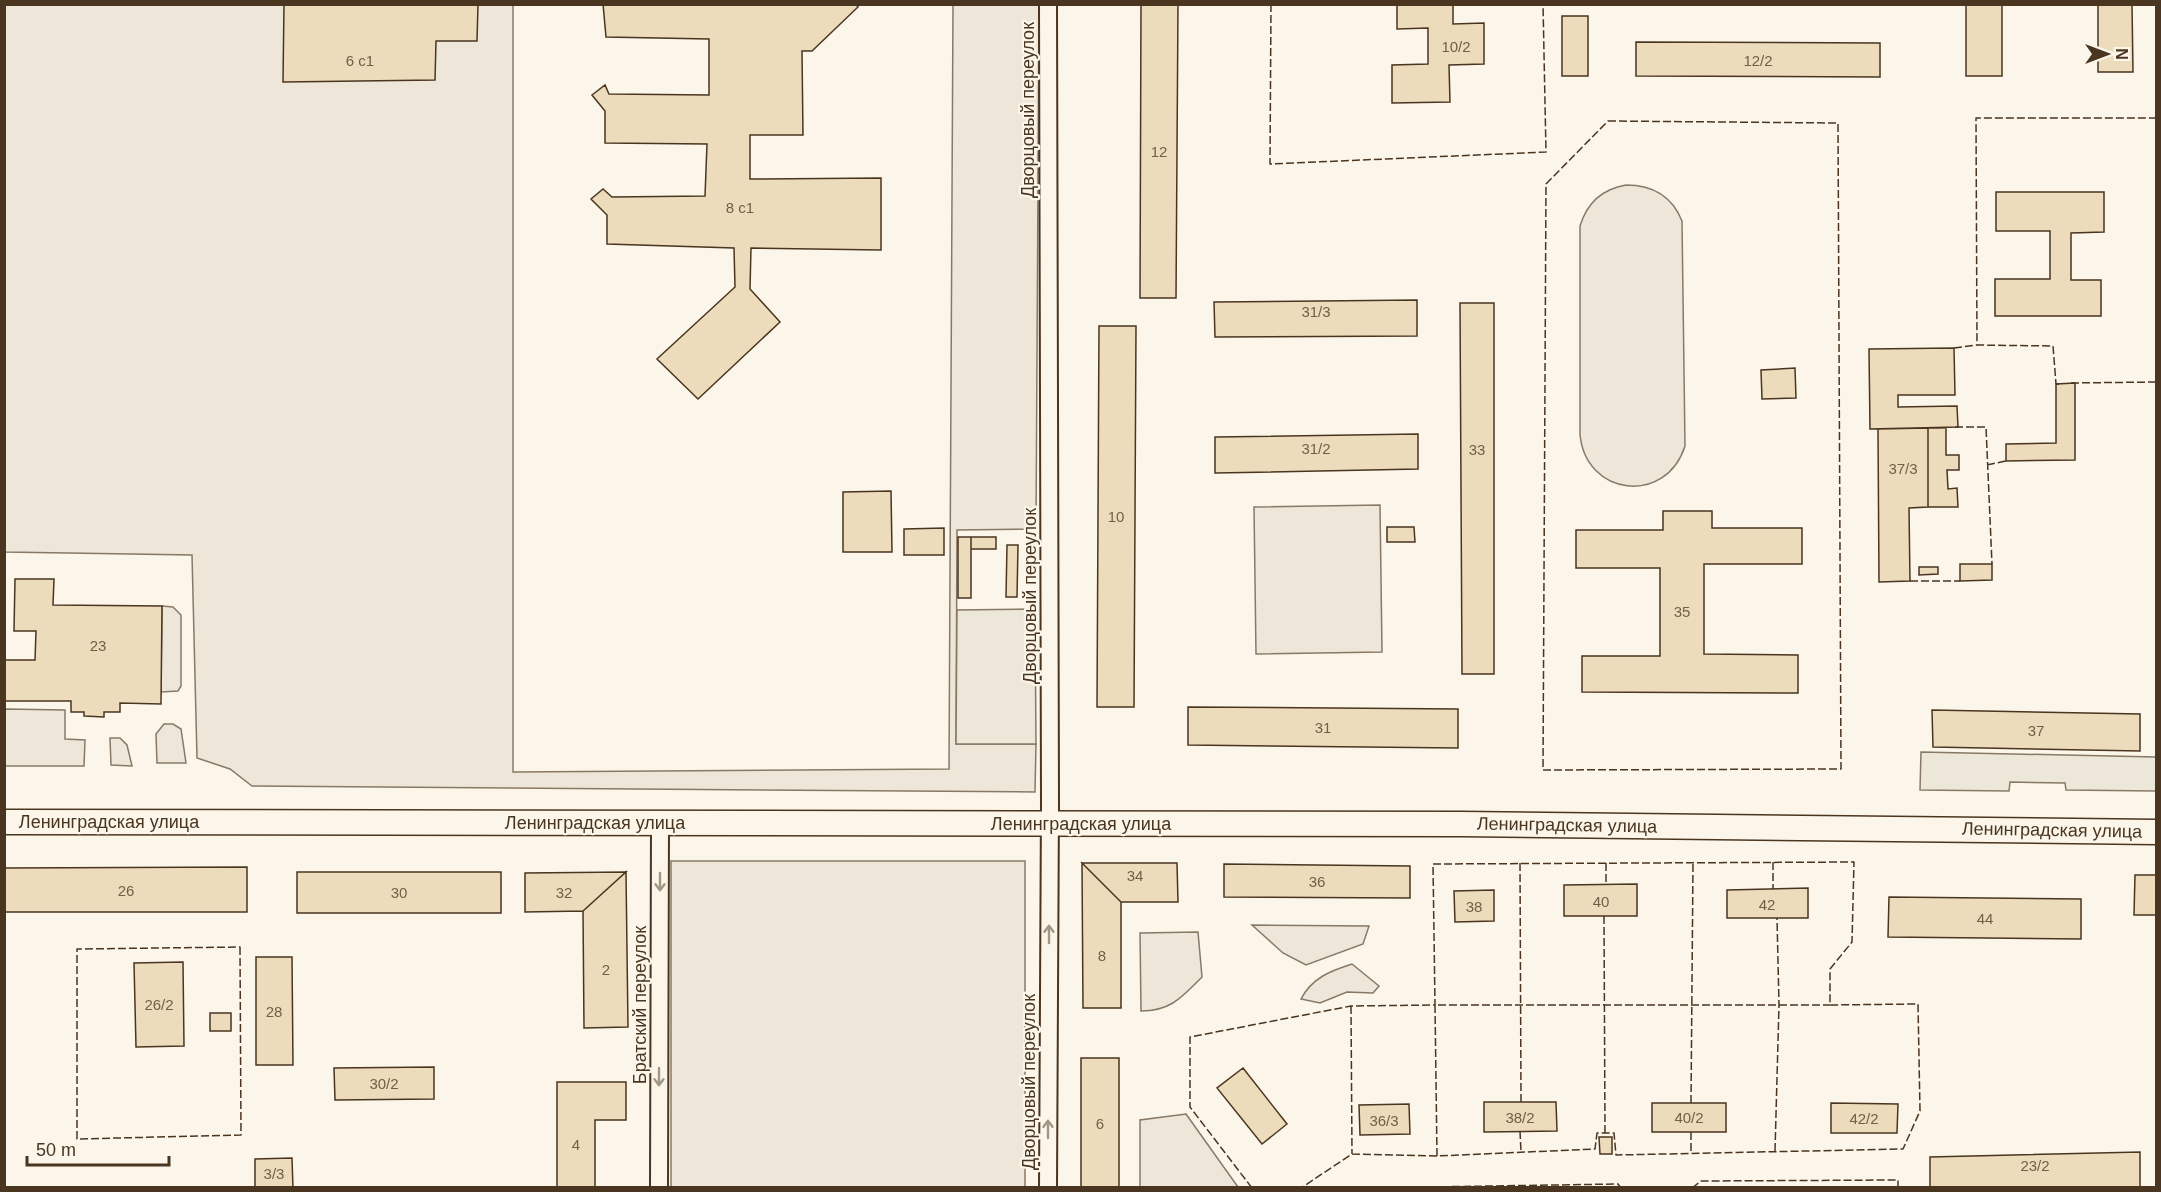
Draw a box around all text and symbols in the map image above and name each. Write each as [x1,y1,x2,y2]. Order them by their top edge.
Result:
street label: Дворцовый переулок [1018,22,1038,198]
north arrow [2077,24,2137,84]
house number: 10/2 [1441,38,1471,55]
text: N [2113,48,2130,60]
house number: 6 с1 [346,52,374,69]
house number: 12/2 [1743,52,1773,69]
house number: 12 [1151,143,1167,160]
house number: 8 с1 [726,199,754,216]
house number: 31/3 [1301,303,1331,320]
house number: 31/2 [1301,440,1331,457]
house number: 33 [1469,441,1485,458]
house number: 37/3 [1888,460,1918,477]
street label: Дворцовый переулок [1020,508,1040,684]
house number: 10 [1108,508,1124,525]
house number: 35 [1674,603,1690,620]
house number: 23 [90,637,106,654]
house number: 31 [1315,719,1331,736]
house number: 37 [2028,722,2044,739]
street label: Ленинградская улица [19,812,200,832]
street label: Ленинградская улица [505,813,686,833]
street label: Ленинградская улица [1477,813,1658,837]
street label: Ленинградская улица [991,814,1172,834]
street label: Ленинградская улица [1962,818,2143,842]
house number: 34 [1127,867,1143,884]
one-way arrow [654,871,666,891]
house number: 36 [1309,873,1325,890]
house number: 26 [118,882,134,899]
house number: 30 [391,884,407,901]
house number: 32 [556,884,572,901]
house number: 40 [1593,893,1609,910]
house number: 42 [1759,896,1775,913]
house number: 38 [1466,898,1482,915]
house number: 44 [1977,910,1993,927]
one-way arrow [1043,925,1055,945]
street label: Братский переулок [630,926,650,1084]
house number: 8 [1098,947,1106,964]
house number: 2 [602,961,610,978]
street label: Дворцовый переулок [1019,994,1039,1170]
house number: 26/2 [144,996,174,1013]
house number: 28 [266,1003,282,1020]
one-way arrow [653,1066,665,1086]
house number: 30/2 [369,1075,399,1092]
house number: 38/2 [1505,1109,1535,1126]
house number: 40/2 [1674,1109,1704,1126]
house number: 42/2 [1849,1110,1879,1127]
house number: 36/3 [1369,1112,1399,1129]
house number: 6 [1096,1115,1104,1132]
one-way arrow [1042,1120,1054,1140]
scale bar [27,1129,170,1167]
house number: 4 [572,1136,580,1153]
text: 50 m [36,1140,76,1160]
house number: 23/2 [2020,1157,2050,1174]
house number: 3/3 [264,1165,284,1182]

